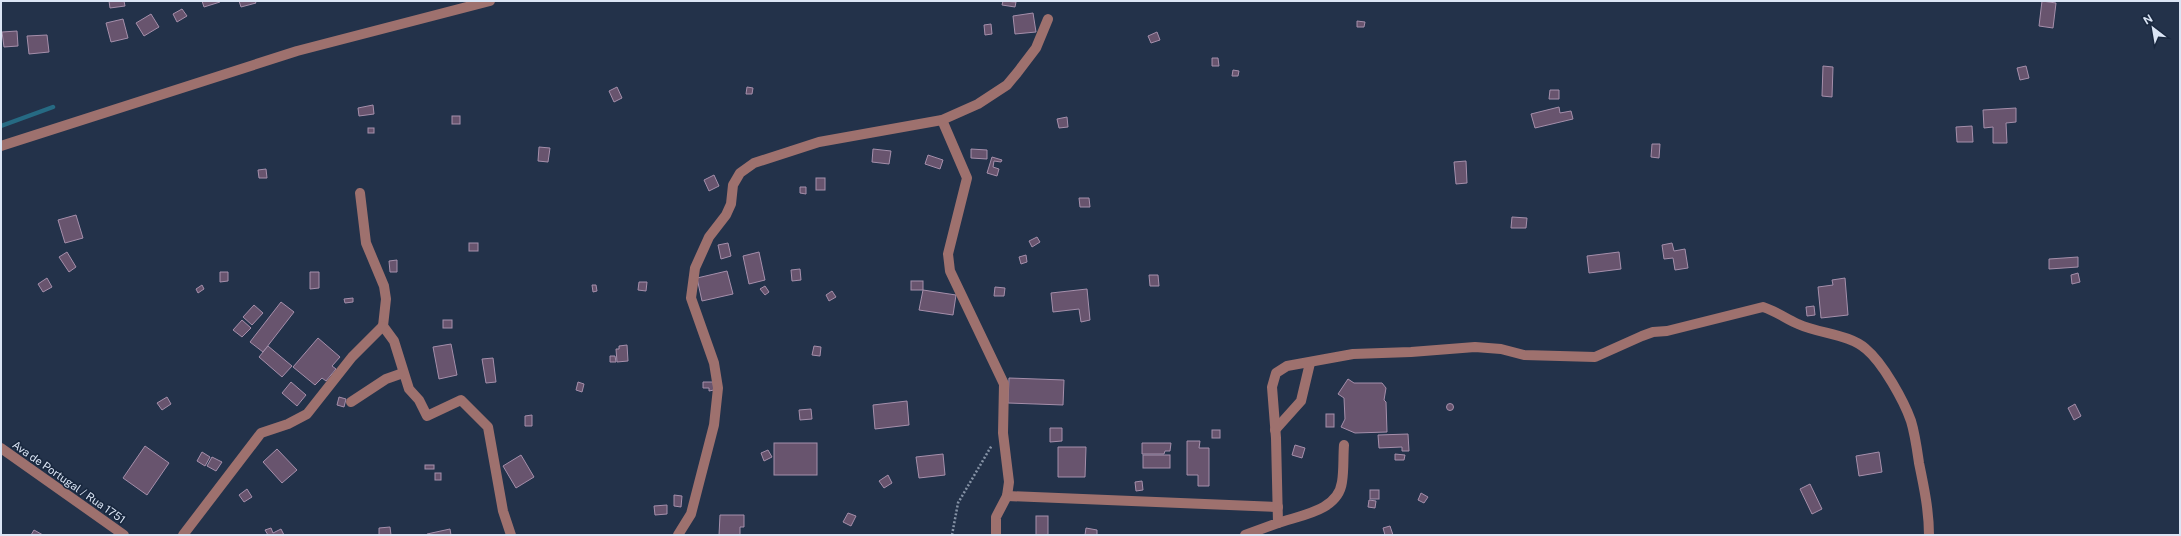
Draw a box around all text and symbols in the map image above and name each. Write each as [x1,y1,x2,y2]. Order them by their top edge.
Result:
north arrow [2133,8,2173,48]
text: N [2141,12,2155,27]
street label: Ava de Portugal / Rua 1751 [10,438,128,526]

